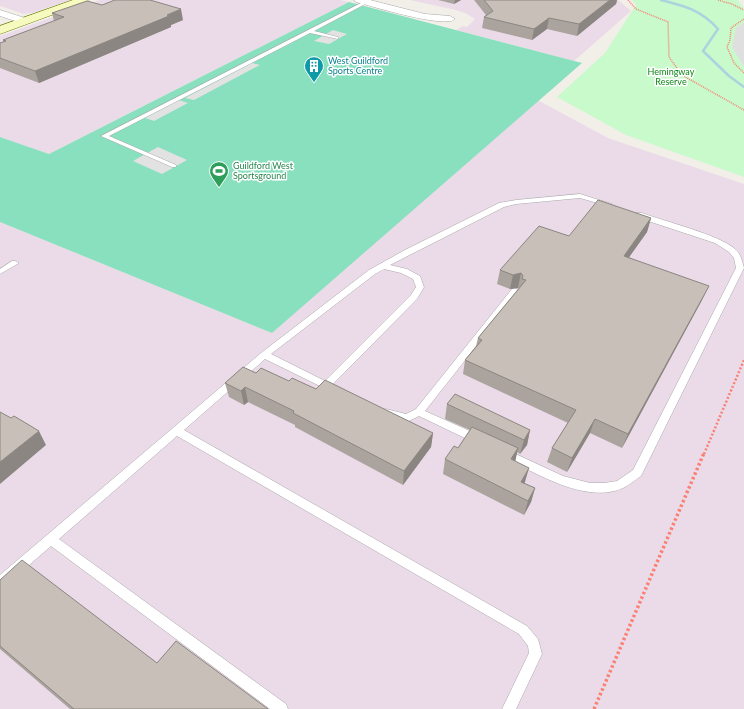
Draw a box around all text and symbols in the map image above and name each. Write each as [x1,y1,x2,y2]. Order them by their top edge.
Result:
building icon: West Guildford Sports Centre [303,55,325,83]
place label: West Guildford Sports Centre [328,55,388,76]
park label: Hemingway Reserve [648,66,695,87]
sports icon: Guildford West Sportsground [208,160,230,188]
place label: Guildford West Sportsground [233,160,294,181]

